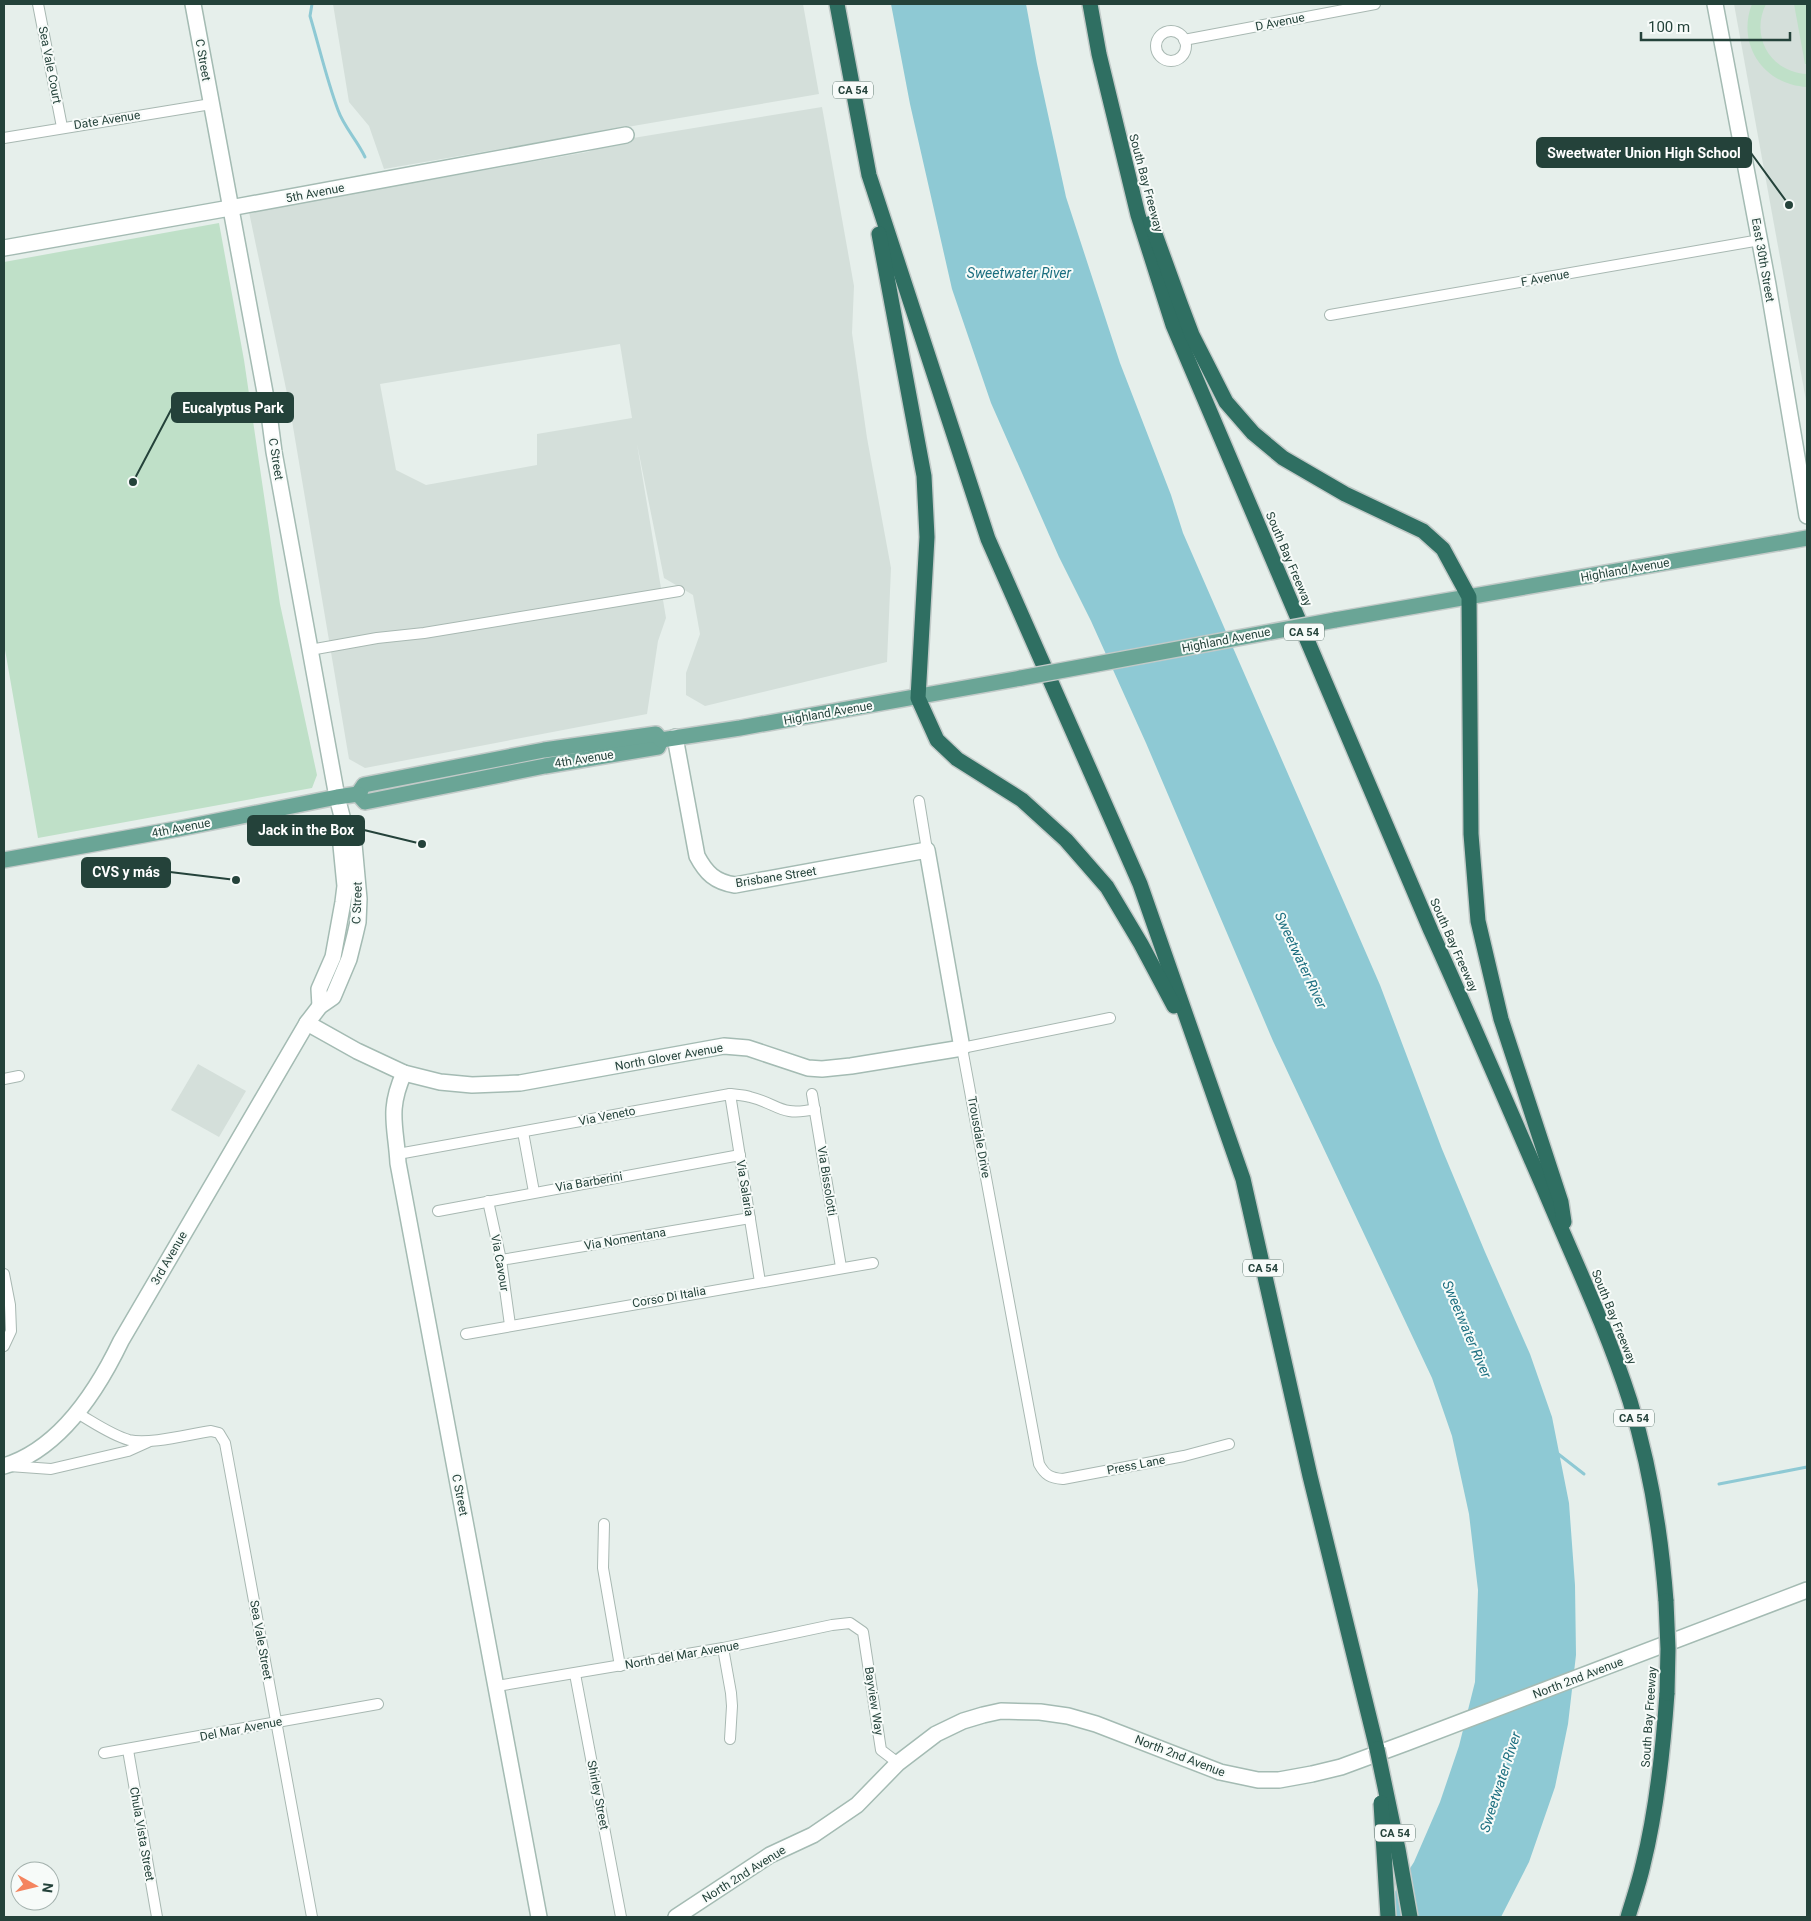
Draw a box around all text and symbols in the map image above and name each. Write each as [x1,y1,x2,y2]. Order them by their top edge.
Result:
street label: D Avenue [1254,10,1306,34]
scale bar [1641,10,1790,42]
text: 100 m [1648,18,1690,36]
street label: Sea Vale Court [36,25,64,105]
street label: C Street [192,38,214,82]
road number: CA 54 [833,82,873,98]
street label: Date Avenue [73,108,141,132]
street label: South Bay Freeway [1126,132,1166,234]
callout: Sweetwater Union High School [1537,138,1751,167]
text: Sweetwater Union High School [1547,145,1741,161]
street label: 5th Avenue [284,180,346,206]
street label: East 30th Street [1749,217,1777,303]
water label: Sweetwater River [967,265,1072,281]
street label: F Avenue [1520,267,1570,289]
callout: Eucalyptus Park [172,393,293,422]
text: Eucalyptus Park [182,400,284,416]
street label: C Street [266,437,286,481]
street label: South Bay Freeway [1263,510,1315,608]
street label: Highland Avenue [1580,555,1670,585]
road number: CA 54 [1284,624,1324,640]
street label: Highland Avenue [1181,625,1271,655]
street label: Highland Avenue [783,698,873,728]
street label: 4th Avenue [554,747,614,771]
street label: 4th Avenue [150,815,212,841]
callout: Jack in the Box [248,816,364,845]
text: Jack in the Box [258,822,355,838]
callout: CVS y más [82,858,170,887]
text: CVS y más [92,864,160,880]
street label: Brisbane Street [735,864,817,890]
street label: C Street [349,881,365,924]
street label: South Bay Freeway [1427,896,1481,994]
water label: Sweetwater River [1272,909,1330,1011]
street label: North Glover Avenue [614,1041,724,1073]
street label: Trousdale Drive [965,1095,993,1179]
street label: Via Veneto [577,1104,637,1128]
street label: Via Bissolotti [815,1145,839,1217]
street label: Via Salaria [734,1159,756,1217]
street label: Via Barberini [554,1169,624,1195]
street label: Via Nomentana [583,1225,667,1253]
street label: 3rd Avenue [148,1229,190,1287]
street label: Via Cavour [488,1233,512,1293]
road number: CA 54 [1243,1260,1283,1276]
street label: South Bay Freeway [1589,1268,1640,1367]
water label: Sweetwater River [1439,1278,1495,1381]
street label: Corso Di Italia [631,1284,707,1310]
road number: CA 54 [1614,1410,1654,1426]
street label: Press Lane [1106,1452,1166,1478]
street label: C Street [449,1473,471,1517]
street label: Sea Vale Street [247,1599,275,1681]
street label: North del Mar Avenue [624,1638,740,1672]
street label: North 2nd Avenue [1531,1654,1625,1702]
street label: Bayview Way [862,1666,886,1737]
street label: South Bay Freeway [1638,1666,1660,1768]
street label: Del Mar Avenue [199,1714,283,1744]
water label: Sweetwater River [1476,1730,1524,1834]
street label: North 2nd Avenue [1133,1732,1227,1780]
street label: Shirley Street [584,1759,612,1831]
street label: Chula Vista Street [127,1786,157,1882]
road number: CA 54 [1375,1825,1415,1842]
street label: North 2nd Avenue [700,1843,788,1905]
north arrow [10,1861,60,1911]
text: N [39,1882,56,1894]

